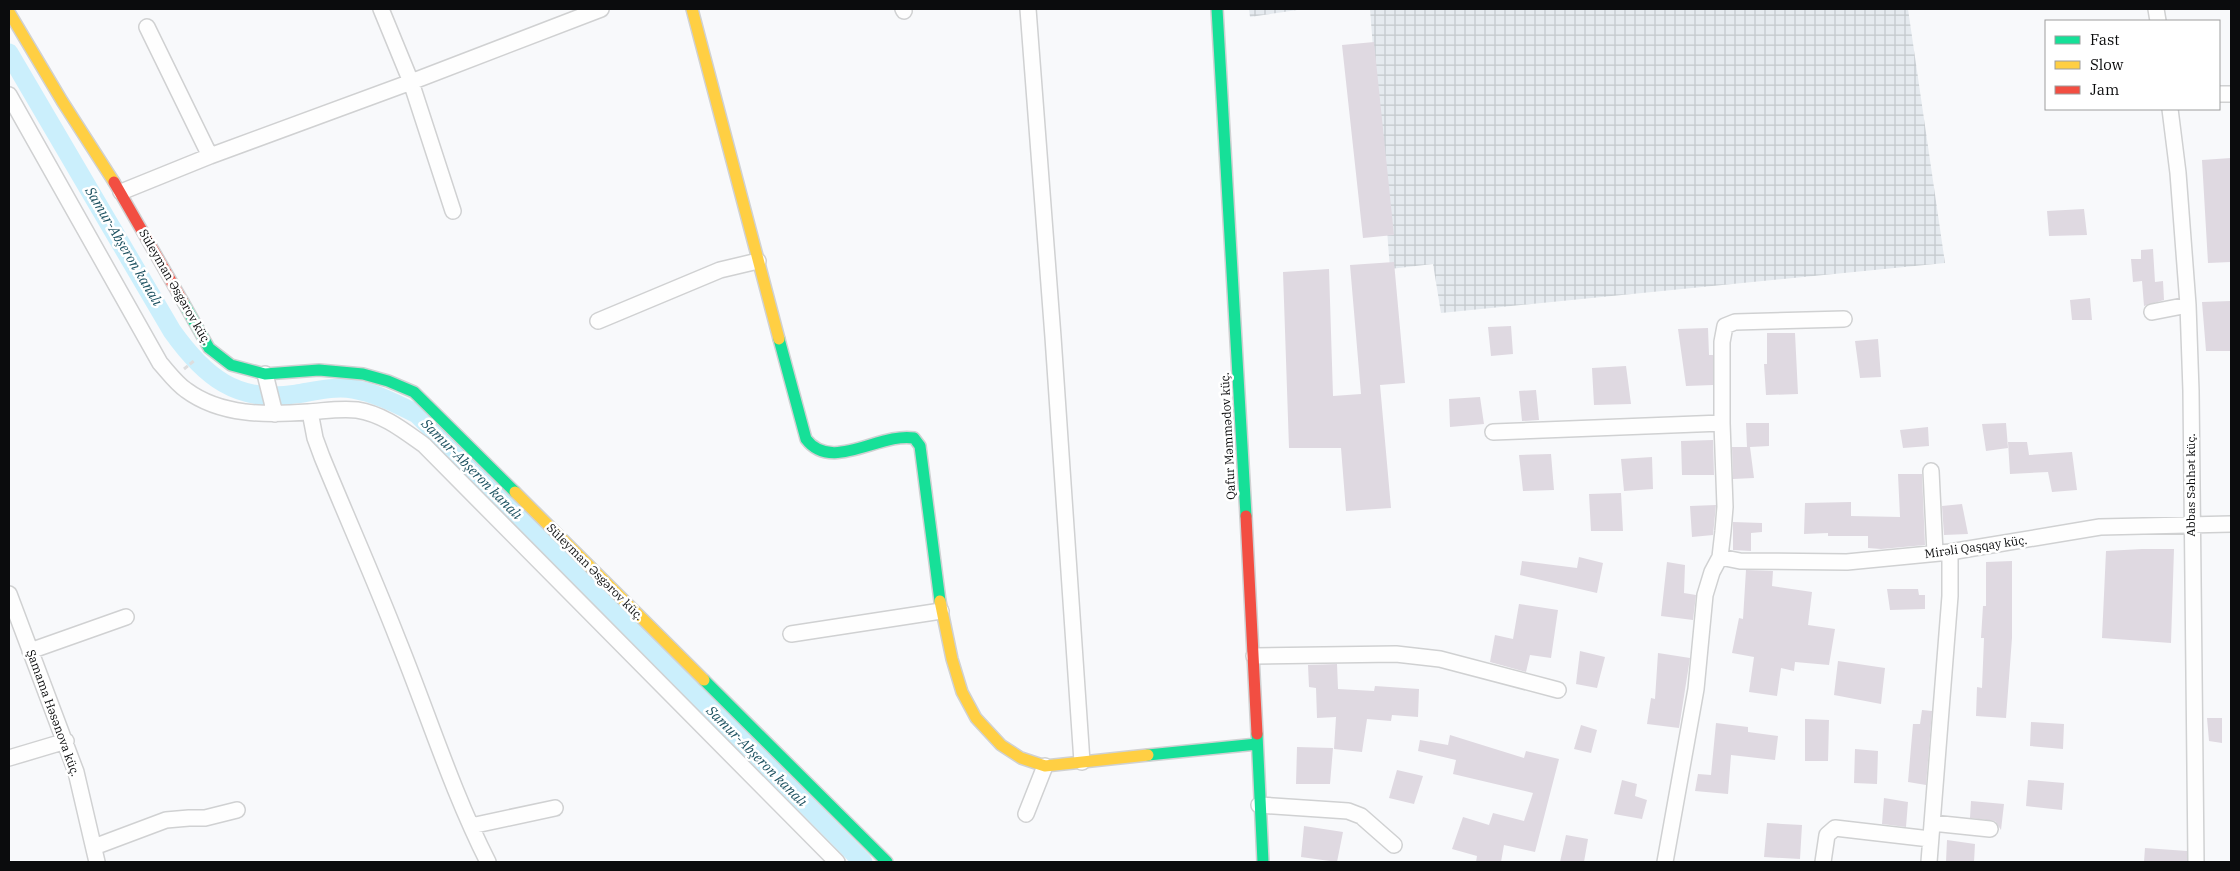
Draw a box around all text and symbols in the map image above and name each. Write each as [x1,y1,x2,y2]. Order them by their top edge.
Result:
legend [2045,20,2220,110]
text: Fast [2090,30,2120,49]
text: Slow [2090,55,2124,74]
text: Jam [2090,80,2119,99]
water label: Samur-Abşeron kanalı [81,182,167,309]
street label: Süleyman Əsgərov küç. [136,226,215,347]
street label: Qafur Məmmədov küç. [1217,372,1238,500]
water label: Samur-Abşeron kanalı [417,414,527,524]
street label: Abbas Səhhət küç. [2183,433,2198,537]
street label: Süleyman Əsgərov küç. [544,520,647,623]
street label: Mirəli Qaşqay küç. [1924,532,2028,561]
street label: Şamama Həsənova küç. [24,647,83,778]
water label: Samur-Abşeron kanalı [702,701,812,811]

